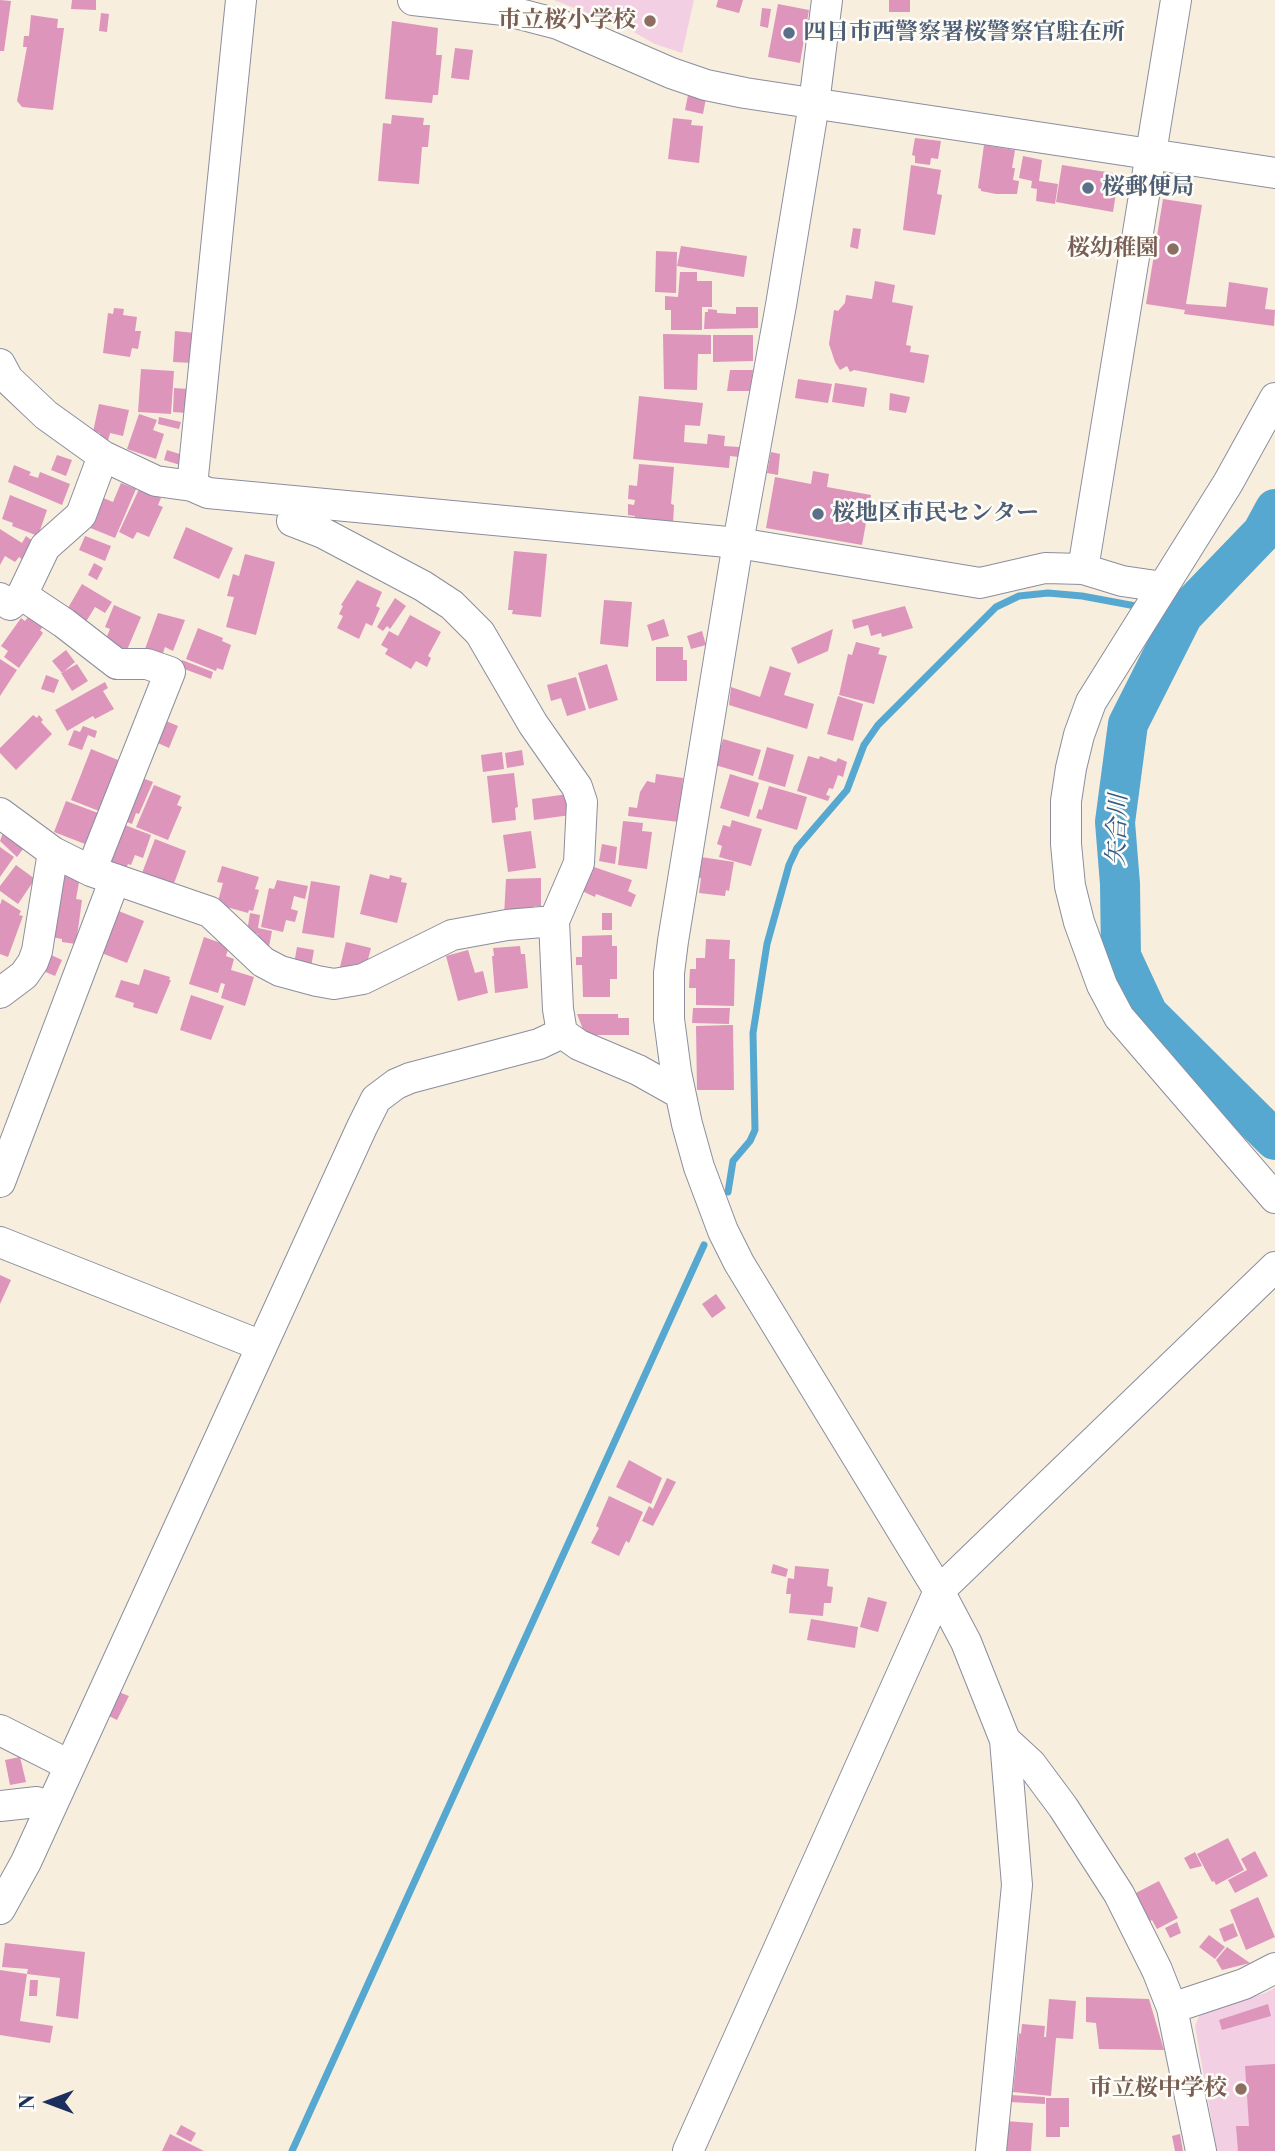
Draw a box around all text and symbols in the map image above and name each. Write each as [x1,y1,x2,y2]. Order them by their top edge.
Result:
place label: 市立桜小学校 [498,7,636,35]
marker: 市立桜小学校 [642,13,658,29]
place label: 四日市西警察署桜警察官駐在所 [803,19,1125,47]
marker: 四日市西警察署桜警察官駐在所 [781,25,797,41]
place label: 桜郵便局 [1102,174,1194,202]
marker: 桜郵便局 [1080,180,1096,196]
place label: 桜幼稚園 [1067,235,1159,263]
marker: 桜幼稚園 [1165,241,1181,257]
place label: 桜地区市民センター [832,500,1039,528]
marker: 桜地区市民センター [810,506,826,522]
water label: 矢合川 [1103,794,1135,866]
north arrow [14,2067,84,2137]
place label: 市立桜中学校 [1089,2075,1227,2103]
marker: 市立桜中学校 [1233,2081,1249,2097]
text: N [16,2094,40,2110]

